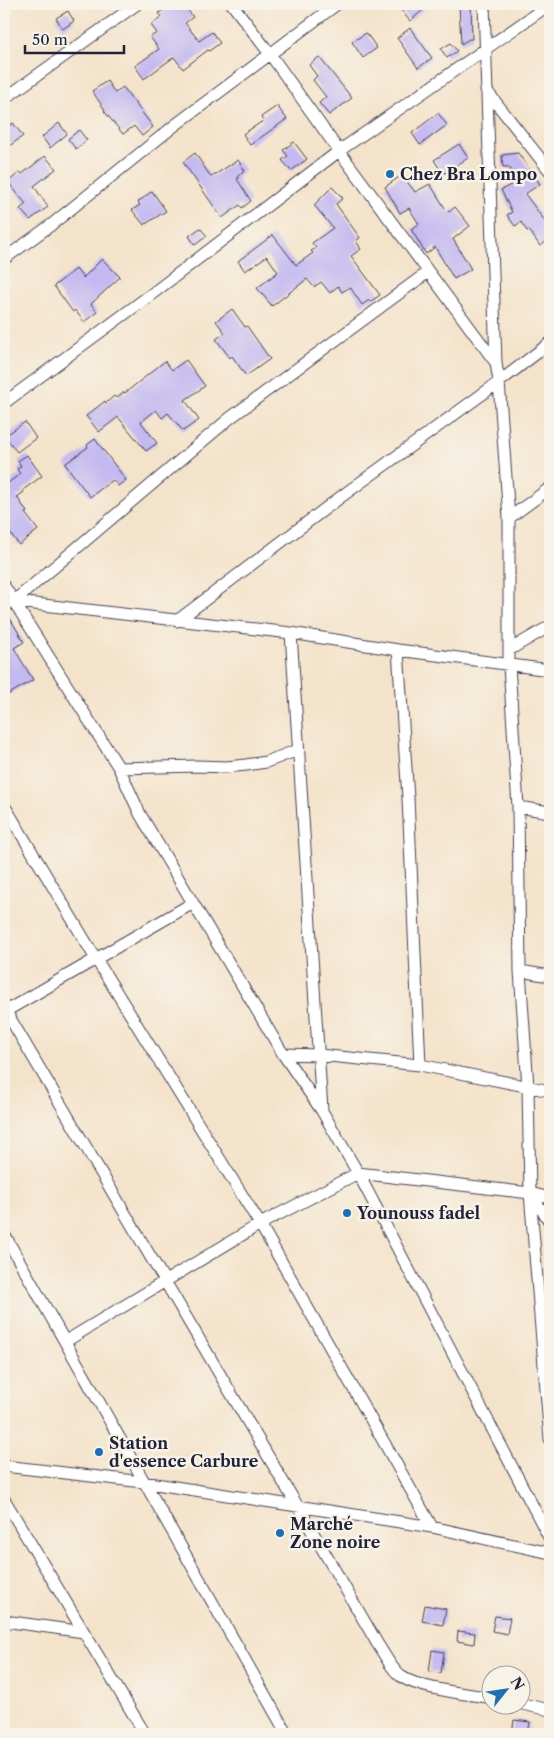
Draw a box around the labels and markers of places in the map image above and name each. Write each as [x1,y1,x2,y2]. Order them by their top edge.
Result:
place label: Chez Bra Lompo [400,164,537,184]
marker: Chez Bra Lompo [384,168,396,180]
place label: Younouss fadel [356,1203,481,1223]
marker: Younouss fadel [341,1207,353,1219]
place label: Station d'essence Carbure [109,1433,259,1471]
marker: Station d'essence Carbure [93,1446,105,1458]
place label: Marché Zone noire [290,1514,381,1552]
marker: Marché Zone noire [274,1527,286,1539]

